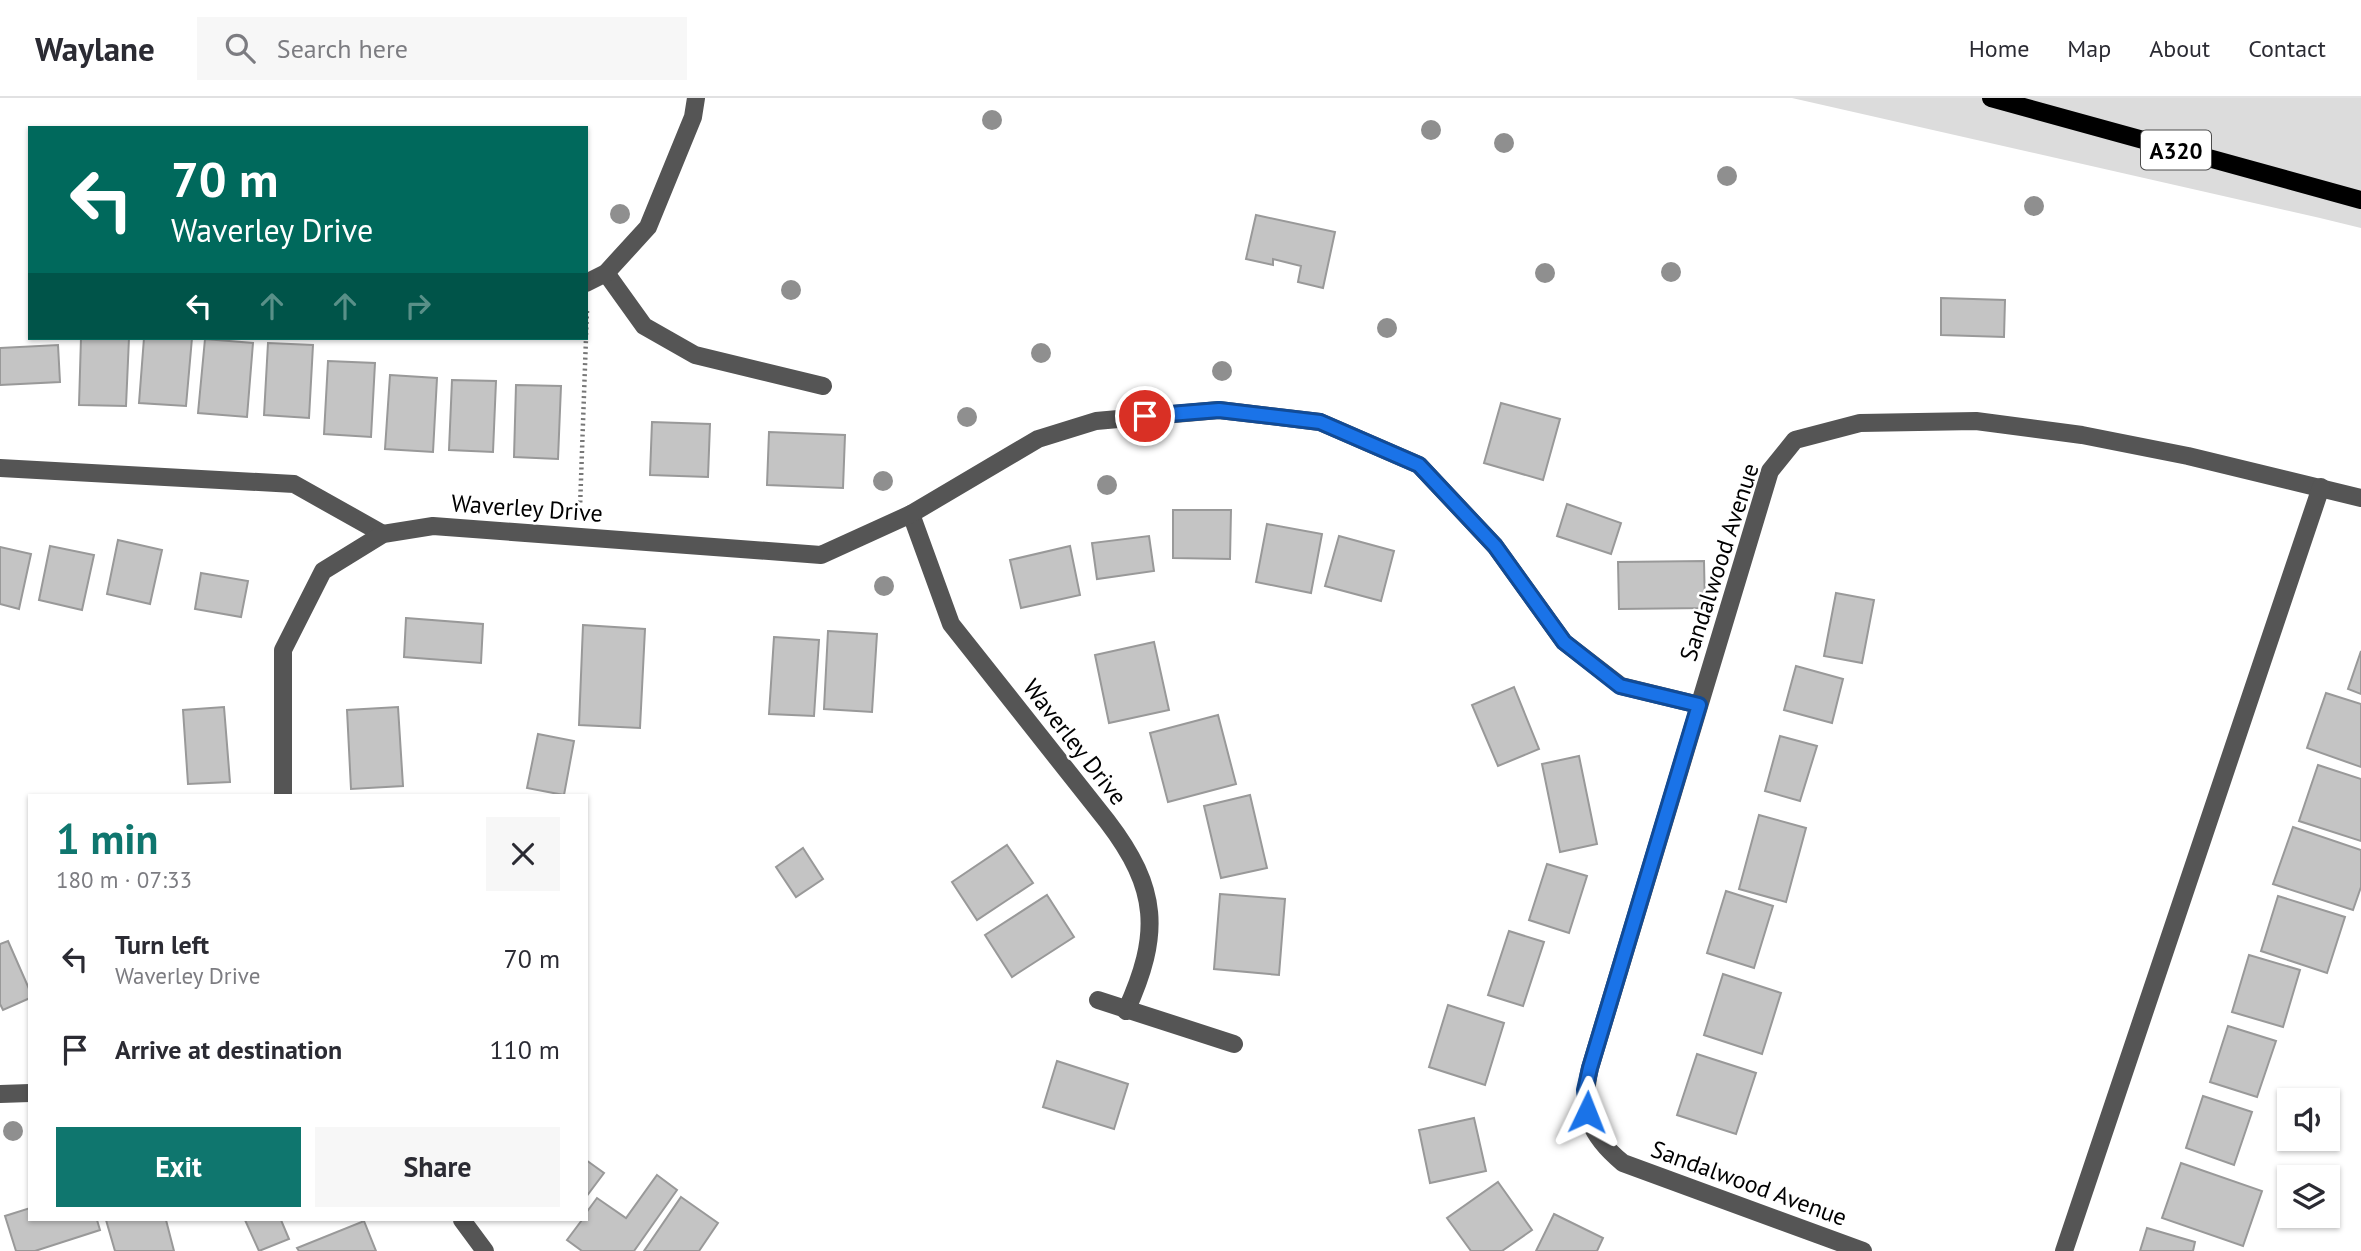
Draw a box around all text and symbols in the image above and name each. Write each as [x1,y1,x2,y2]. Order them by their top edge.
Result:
search box [197,17,687,80]
text: Waylane [35,27,155,70]
icon: search [221,29,259,67]
text: Search here [277,32,408,65]
text: Home [1969,33,2029,64]
text: Map [2067,33,2111,64]
text: About [2149,33,2210,64]
text: Contact [2248,33,2326,64]
road number: A320 [2141,130,2211,170]
text: 70 m [171,147,278,211]
icon: left [56,154,147,245]
text: Waverley Drive [171,209,373,251]
icon: left [180,287,218,325]
icon: ahead [253,287,291,325]
icon: ahead [326,287,364,325]
icon: right [399,287,437,325]
pin [1115,386,1175,446]
icon: arrive [1126,397,1164,435]
street label: Sandalwood Avenue [1672,459,1766,665]
street label: Waverley Drive [450,487,604,529]
street label: Waverley Drive [1016,673,1134,811]
text: 1 min [56,811,158,866]
button: close [486,817,560,891]
text: 180 m · 07:33 [56,865,192,894]
text: Turn left [115,928,209,961]
icon: left [56,940,94,978]
text: 70 m [504,942,560,975]
text: Waverley Drive [115,961,260,990]
icon: arrive [56,1031,94,1069]
text: Arrive at destination [115,1033,342,1066]
text: 110 m [489,1033,560,1066]
position arrow [1550,1075,1624,1149]
map controls [2277,1088,2340,1228]
button: sound [2277,1088,2340,1151]
button: Exit [56,1127,301,1207]
button: Share [315,1127,560,1207]
street label: Sandalwood Avenue [1647,1133,1851,1233]
button: layers [2277,1165,2340,1228]

